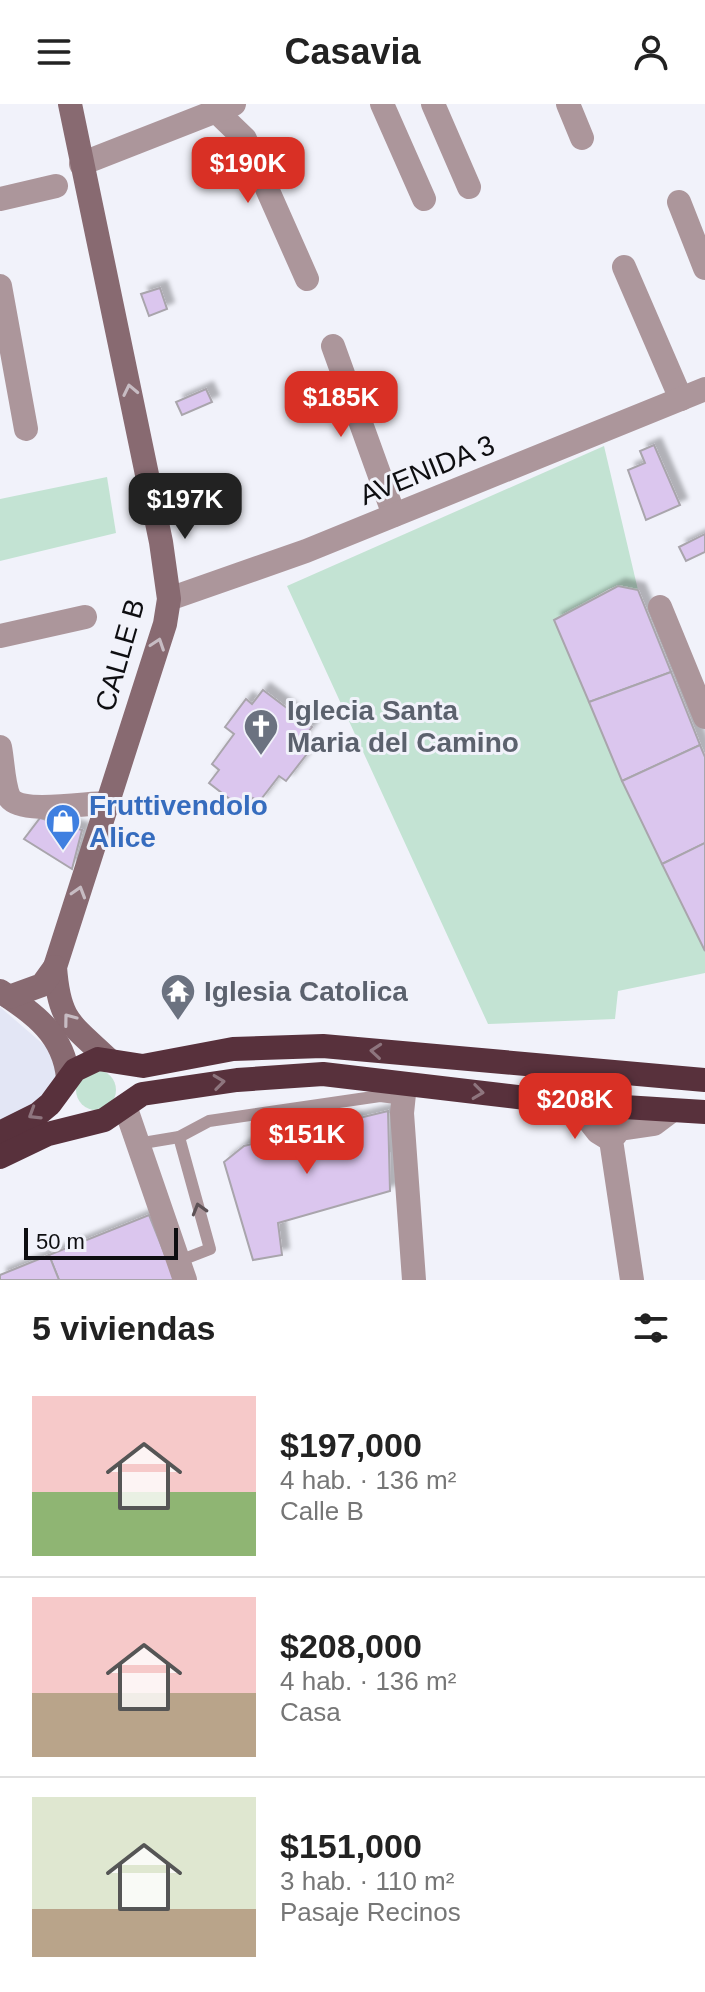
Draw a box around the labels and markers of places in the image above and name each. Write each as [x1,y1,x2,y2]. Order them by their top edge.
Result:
pin: $190K [192,137,304,205]
pin: $185K [285,371,397,439]
pin: $197K [129,473,241,541]
place label: Iglecia Santa Maria del Camino [287,695,519,758]
church icon: Iglecia Santa Maria del Camino [242,707,280,757]
place label: Fruttivendolo Alice [89,790,268,853]
shop icon: Fruttivendolo Alice [44,802,82,852]
temple icon: Iglesia Catolica [159,972,197,1022]
place label: Iglesia Catolica [204,976,408,1007]
pin: $208K [519,1073,631,1141]
pin: $151K [251,1108,363,1176]

